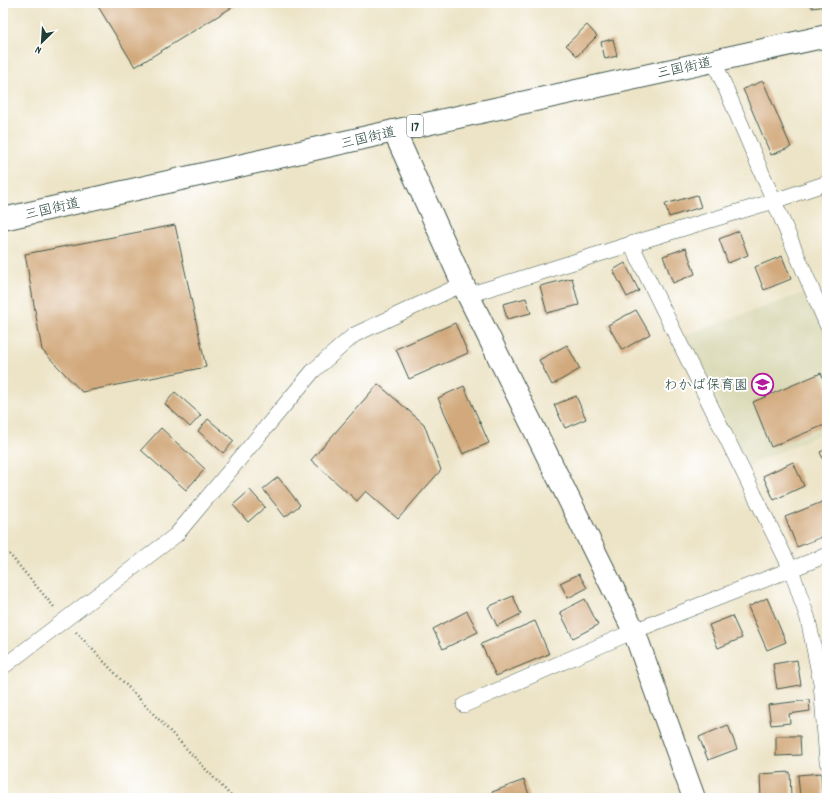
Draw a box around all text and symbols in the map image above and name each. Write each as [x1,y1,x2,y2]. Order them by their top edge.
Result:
north arrow [22,22,62,62]
text: N [32,41,44,58]
street label: 三国街道 [655,53,714,85]
road number: 17 [407,115,423,137]
street label: 三国街道 [339,123,398,155]
street label: 三国街道 [23,194,82,226]
school or university icon: わかば保育園 [750,371,776,397]
place label: わかば保育園 [664,376,748,396]

